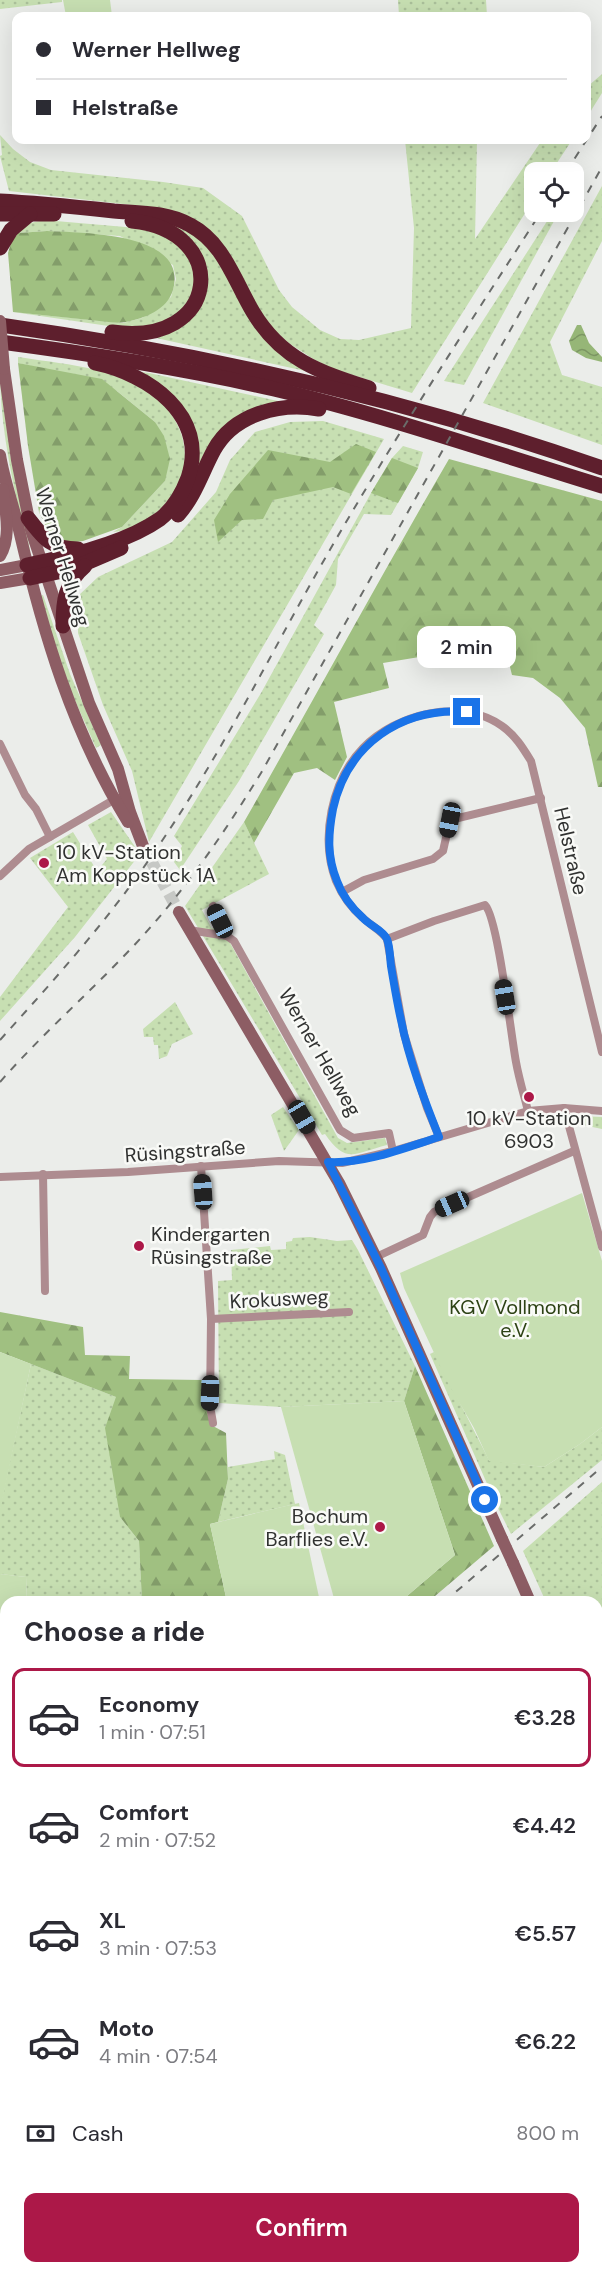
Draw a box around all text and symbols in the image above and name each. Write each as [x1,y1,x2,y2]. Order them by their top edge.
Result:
text: Werner Hellweg [72,35,241,64]
text: Helstraße [72,93,178,122]
map controls [524,162,584,222]
button: locate [524,162,584,222]
street label: Werner Hellweg [30,484,96,630]
callout: 2 min [418,625,516,667]
text: 2 min [440,634,493,660]
route end [453,698,480,725]
car [438,801,462,839]
street label: Helstraße [548,804,594,898]
place label: 10 kV-Station Am Koppstück 1A [56,839,216,888]
marker: 10 kV-Station Am Koppstück 1A [37,856,51,870]
car [204,901,236,941]
car [493,978,517,1016]
street label: Werner Hellweg [273,983,367,1121]
marker: 10 kV-Station 6903 [522,1090,536,1104]
car [285,1097,319,1137]
place label: 10 kV-Station 6903 [467,1105,591,1154]
street label: Rüsingstraße [124,1134,246,1168]
car [193,1173,213,1211]
car [432,1188,472,1220]
place label: Kindergarten Rüsingstraße [151,1221,272,1270]
marker: Kindergarten Rüsingstraße [132,1239,146,1253]
street label: Krokusweg [229,1283,329,1315]
park label: KGV Vollmond e.V. [449,1294,581,1343]
car [200,1375,220,1411]
route start [471,1486,498,1513]
place label: Bochum Barflies e.V. [265,1503,368,1552]
marker: Bochum Barflies e.V. [373,1520,387,1534]
text: Choose a ride [24,1614,205,1649]
text: Economy [99,1690,199,1719]
icon: car [27,1691,81,1745]
text: €3.28 [514,1703,576,1732]
text: 1 min · 07:51 [99,1719,206,1745]
text: Comfort [99,1798,189,1827]
icon: car [27,1799,81,1853]
text: €4.42 [513,1811,576,1840]
text: 2 min · 07:52 [99,1827,216,1853]
text: XL [99,1906,126,1935]
icon: car [27,1907,81,1961]
text: €5.57 [515,1919,576,1948]
text: 3 min · 07:53 [99,1935,217,1961]
text: Moto [99,2014,154,2043]
icon: car [27,2015,81,2069]
text: €6.22 [515,2027,576,2056]
text: 4 min · 07:54 [99,2043,218,2069]
icon: cash [24,2117,57,2150]
text: Cash [72,2119,123,2148]
text: 800 m [516,2120,579,2146]
button: Confirm [24,2193,579,2262]

